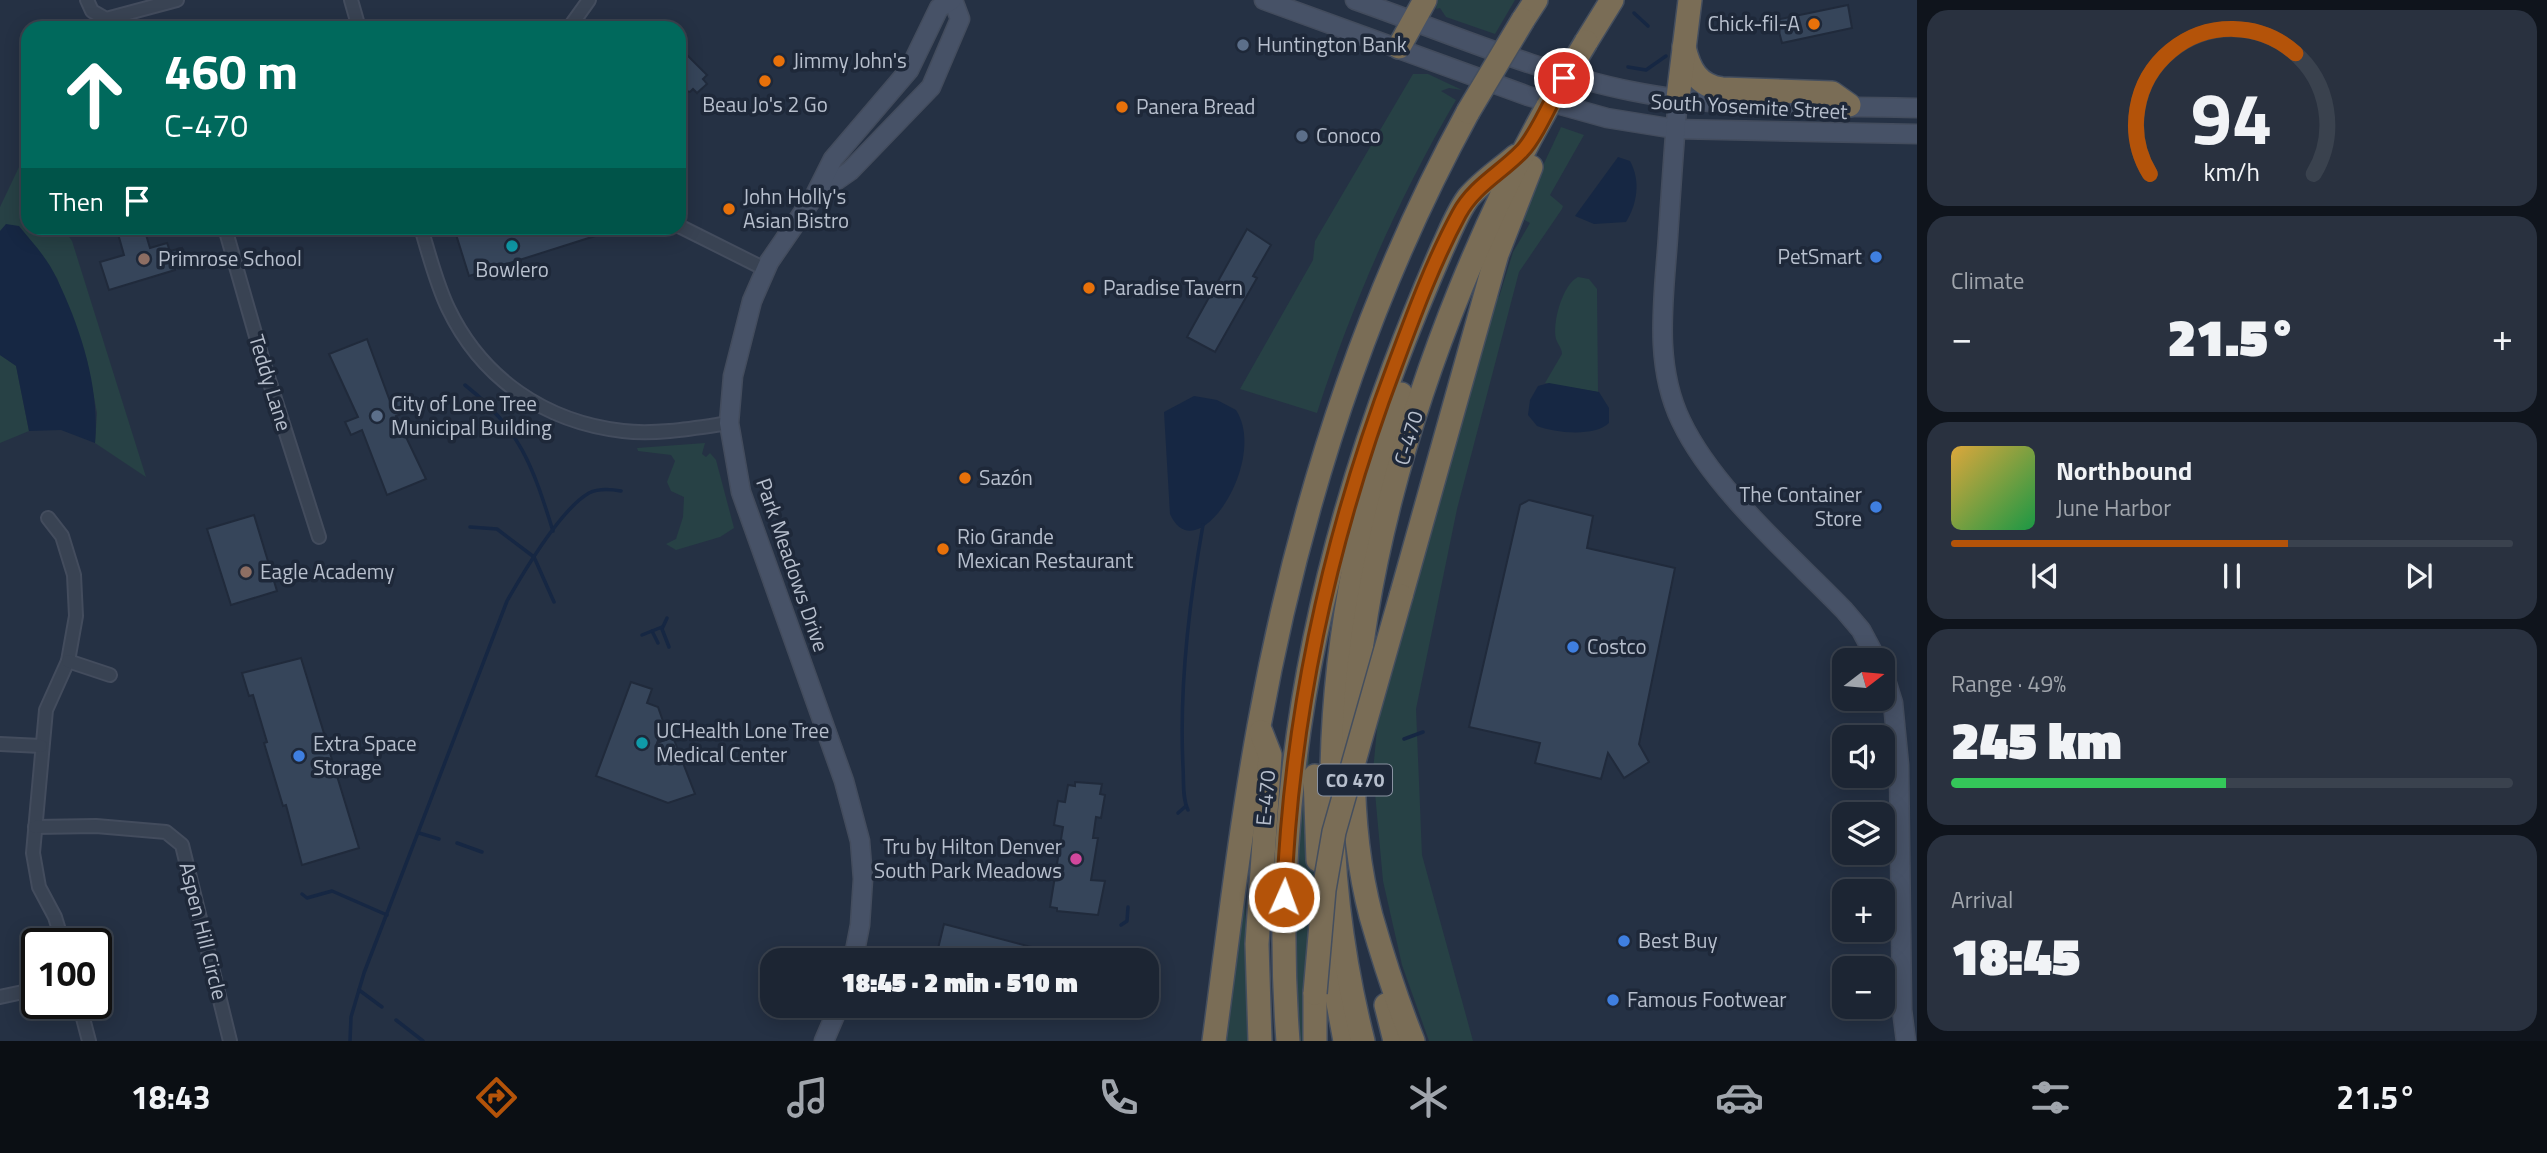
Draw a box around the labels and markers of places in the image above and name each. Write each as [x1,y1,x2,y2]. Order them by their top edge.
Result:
place label: Chick-fil-A [1707,7,1800,39]
marker: Chick-fil-A [1806,16,1822,32]
place label: Huntington Bank [1257,28,1407,60]
marker: Huntington Bank [1235,37,1251,53]
place label: Jimmy John's [793,44,907,76]
pin [1534,48,1594,108]
marker: Jimmy John's [771,53,787,69]
marker: Beau Jo's 2 Go [757,73,773,89]
place label: Beau Jo's 2 Go [702,88,828,120]
place label: Panera Bread [1136,90,1255,122]
marker: Panera Bread [1114,99,1130,115]
place label: Conoco [1316,119,1381,151]
marker: Conoco [1294,128,1310,144]
place label: John Holly's Asian Bistro [743,180,849,236]
marker: John Holly's Asian Bistro [721,201,737,217]
marker: Bowlero [504,238,520,254]
place label: PetSmart [1778,240,1863,272]
place label: Primrose School [158,242,302,274]
marker: PetSmart [1868,249,1884,265]
marker: Primrose School [136,251,152,267]
place label: Bowlero [475,253,549,285]
place label: Paradise Tavern [1103,271,1243,303]
marker: Paradise Tavern [1081,280,1097,296]
place label: City of Lone Tree Municipal Building [391,387,552,443]
marker: City of Lone Tree Municipal Building [369,408,385,424]
place label: Sazón [979,461,1033,493]
marker: Sazón [957,470,973,486]
place label: The Container Store [1739,478,1862,534]
marker: The Container Store [1868,499,1884,515]
place label: Rio Grande Mexican Restaurant [957,520,1134,576]
marker: Rio Grande Mexican Restaurant [935,541,951,557]
place label: Eagle Academy [260,555,394,587]
marker: Eagle Academy [238,564,254,580]
place label: Costco [1587,630,1647,662]
marker: Costco [1565,639,1581,655]
place label: UCHealth Lone Tree Medical Center [656,714,829,770]
place label: Extra Space Storage [313,727,417,783]
marker: UCHealth Lone Tree Medical Center [634,735,650,751]
marker: Extra Space Storage [291,748,307,764]
place label: Tru by Hilton Denver South Park Meadows [874,830,1062,886]
marker: Tru by Hilton Denver South Park Meadows [1068,851,1084,867]
place label: Best Buy [1638,924,1718,956]
marker: Best Buy [1616,933,1632,949]
place label: Famous Footwear [1627,983,1786,1015]
marker: Famous Footwear [1605,992,1621,1008]

